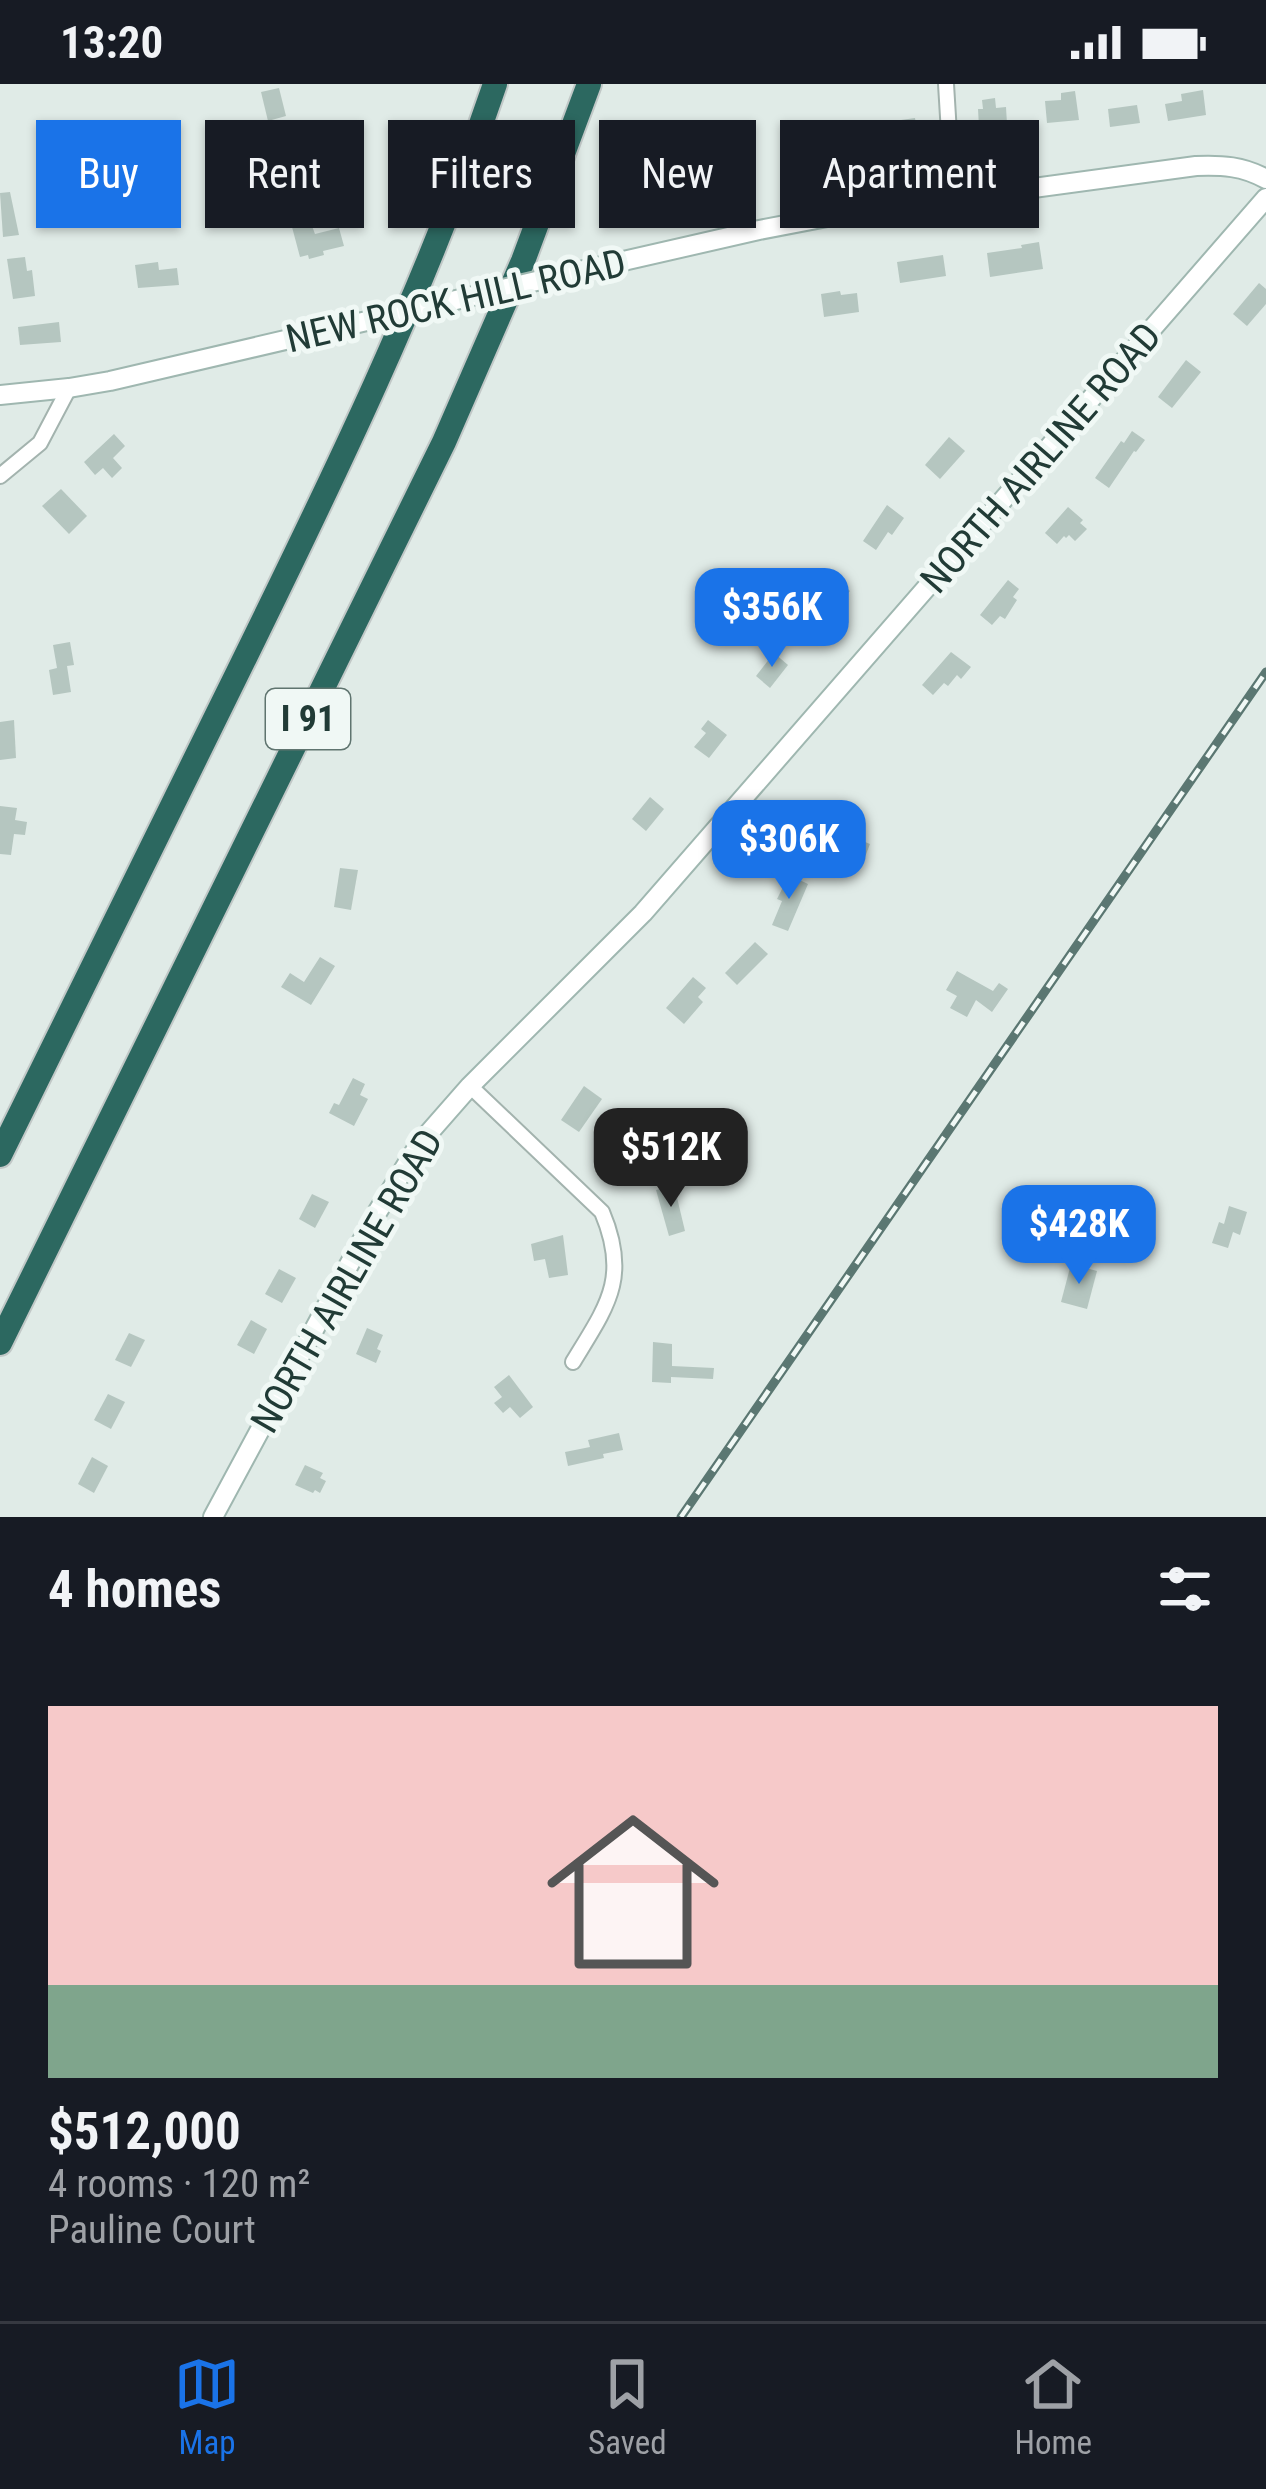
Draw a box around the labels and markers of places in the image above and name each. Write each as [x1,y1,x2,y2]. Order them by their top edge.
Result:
pin: $356K [688,568,856,670]
pin: $306K [705,800,873,902]
pin: $512K [587,1108,755,1210]
pin: $428K [995,1185,1163,1287]

